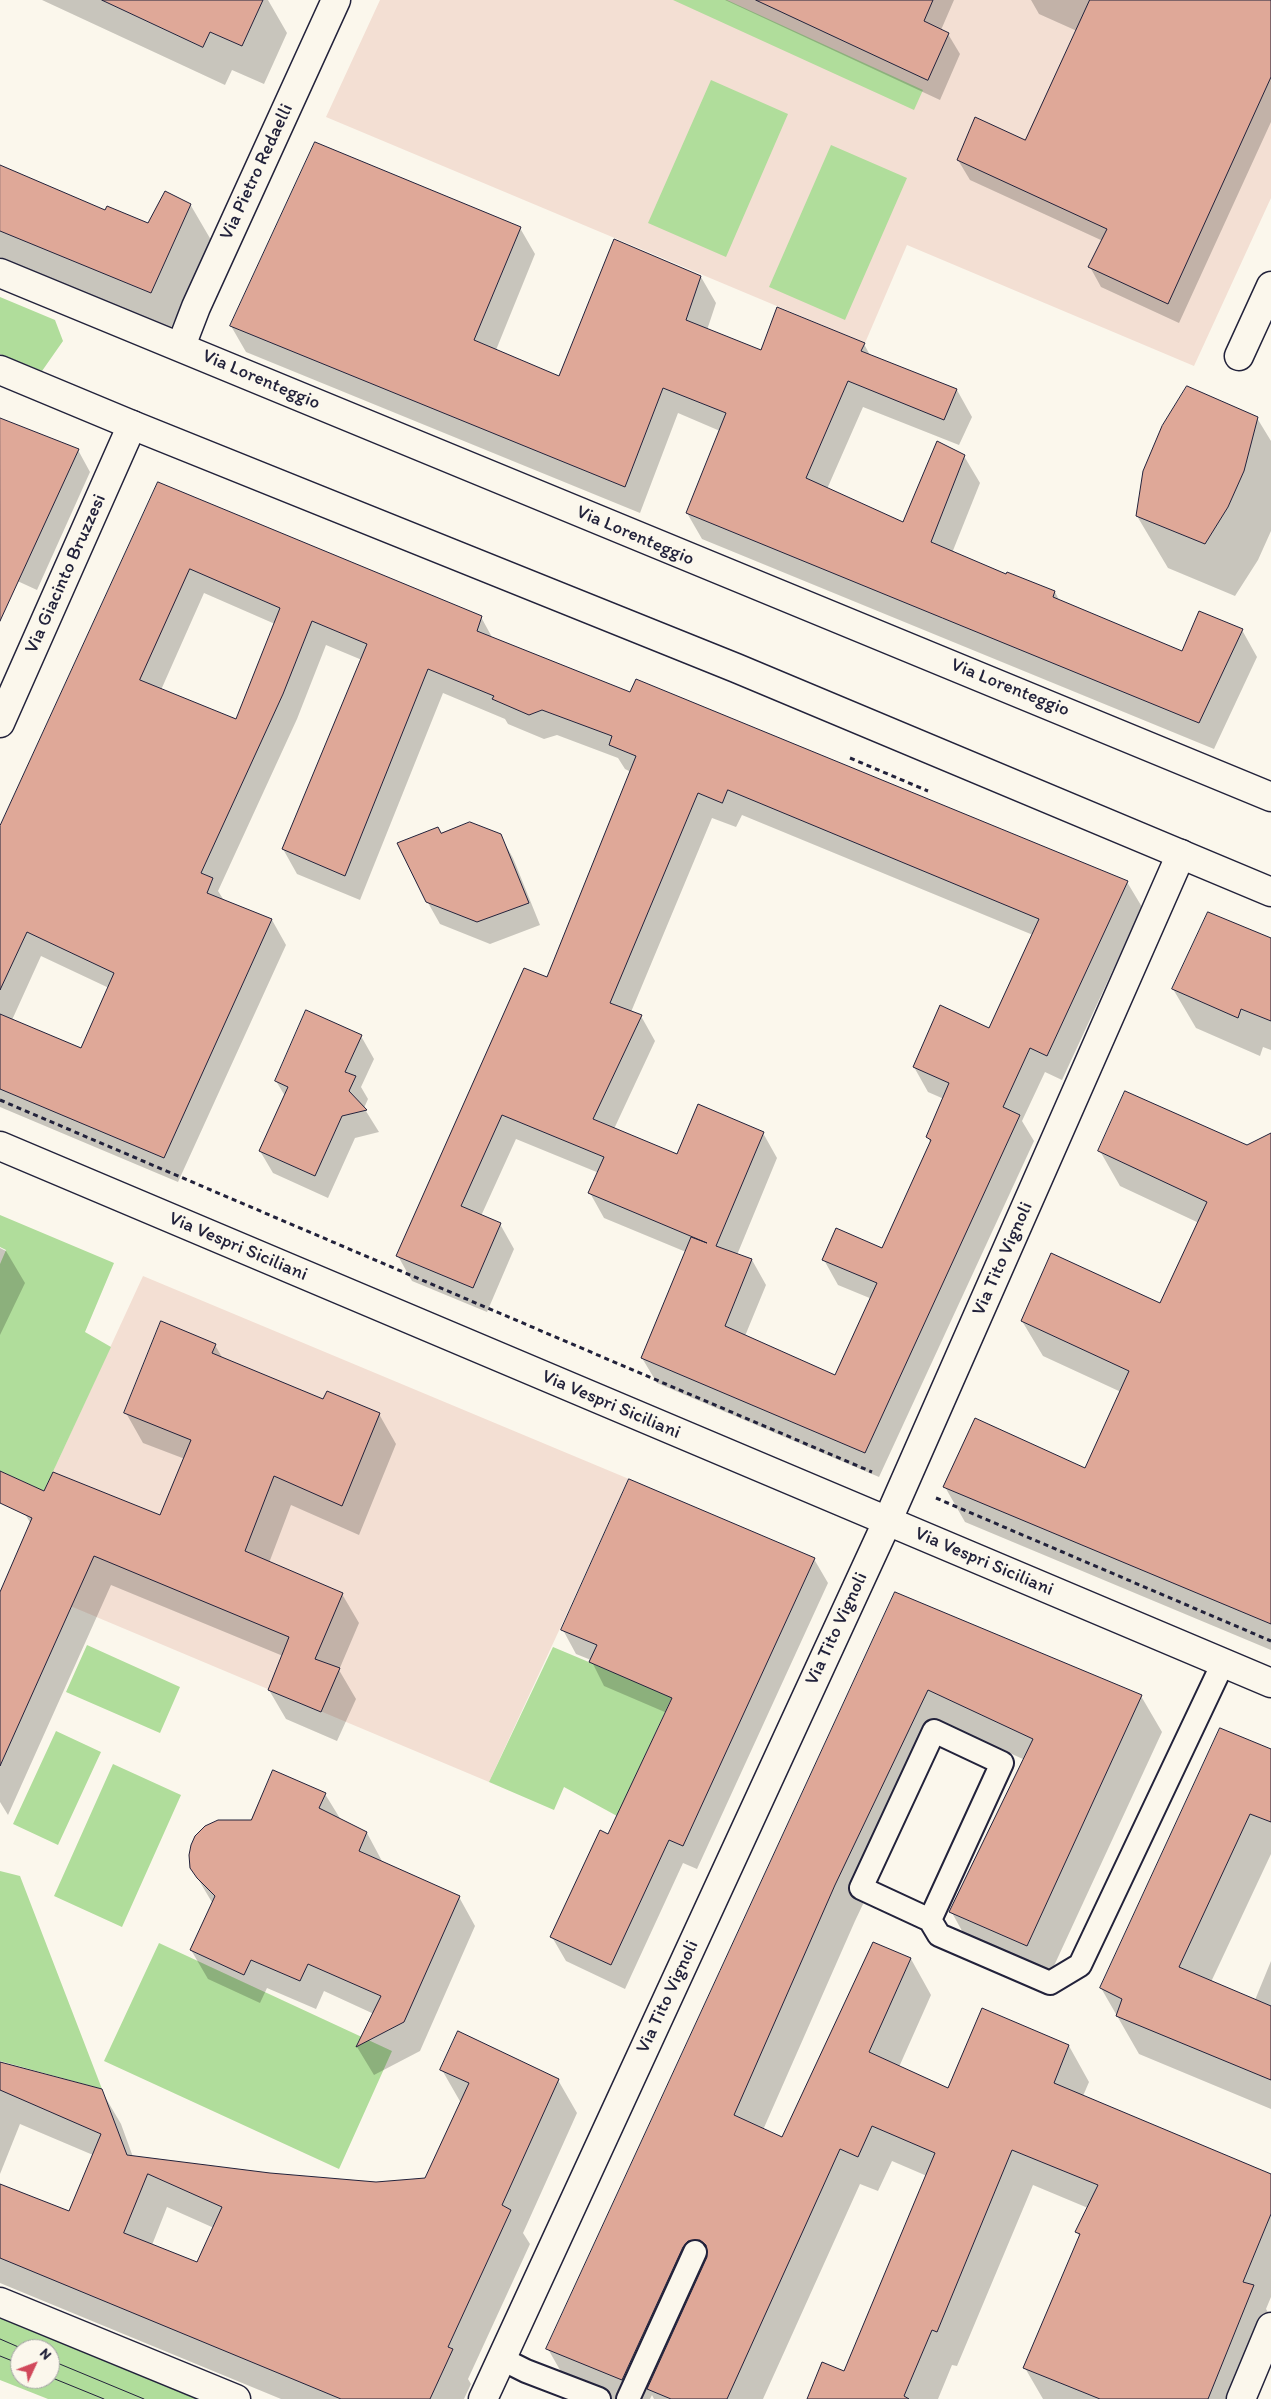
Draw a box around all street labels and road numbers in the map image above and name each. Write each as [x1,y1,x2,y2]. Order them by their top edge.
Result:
street label: Via Pietro Redaelli [215,100,299,244]
street label: Via Lorenteggio [199,345,323,415]
street label: Via Giacinto Bruzzesi [21,491,111,657]
street label: Via Lorenteggio [573,501,697,571]
street label: Via Lorenteggio [947,654,1073,722]
street label: Via Tito Vignoli [968,1199,1038,1319]
street label: Via Vespri Siciliani [165,1207,311,1287]
street label: Via Vespri Siciliani [538,1365,684,1445]
street label: Via Vespri Siciliani [911,1522,1057,1602]
street label: Via Tito Vignoli [801,1569,873,1689]
street label: Via Tito Vignoli [632,1937,704,2057]

